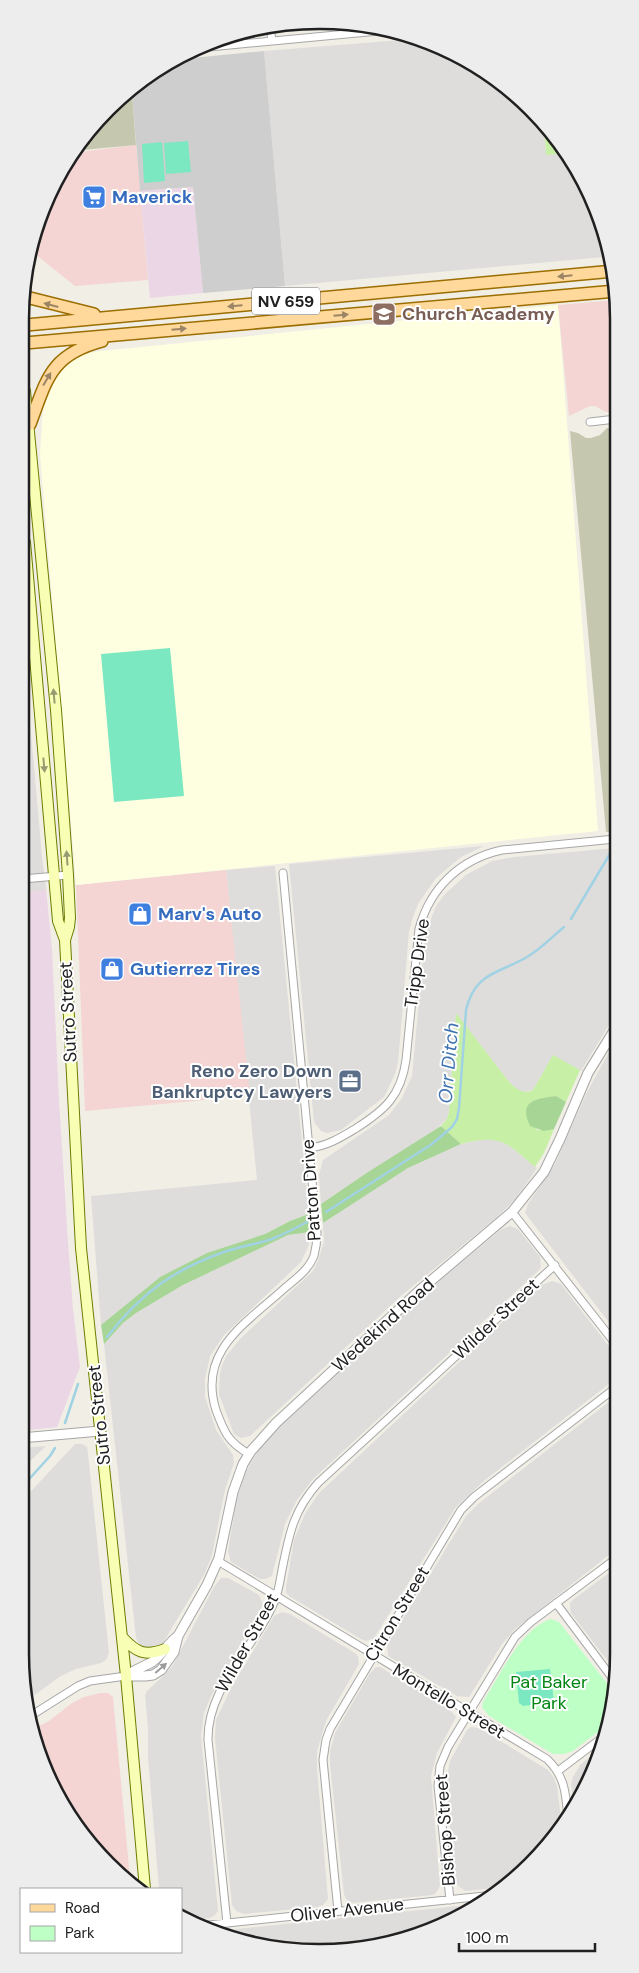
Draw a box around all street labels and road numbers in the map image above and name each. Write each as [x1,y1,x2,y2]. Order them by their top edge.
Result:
road number: NV 659 [252,288,320,314]
street label: Tripp Drive [399,917,435,1009]
street label: Sutro Street [53,961,83,1063]
street label: Patton Drive [295,1138,327,1242]
street label: Wedekind Road [327,1273,439,1377]
street label: Wilder Street [448,1273,544,1365]
street label: Sutro Street [82,1364,116,1466]
street label: Citron Street [359,1562,435,1666]
street label: Wilder Street [210,1589,284,1697]
street label: Montello Street [388,1658,510,1744]
street label: Bishop Street [429,1773,461,1887]
street label: Oliver Avenue [289,1892,405,1928]

